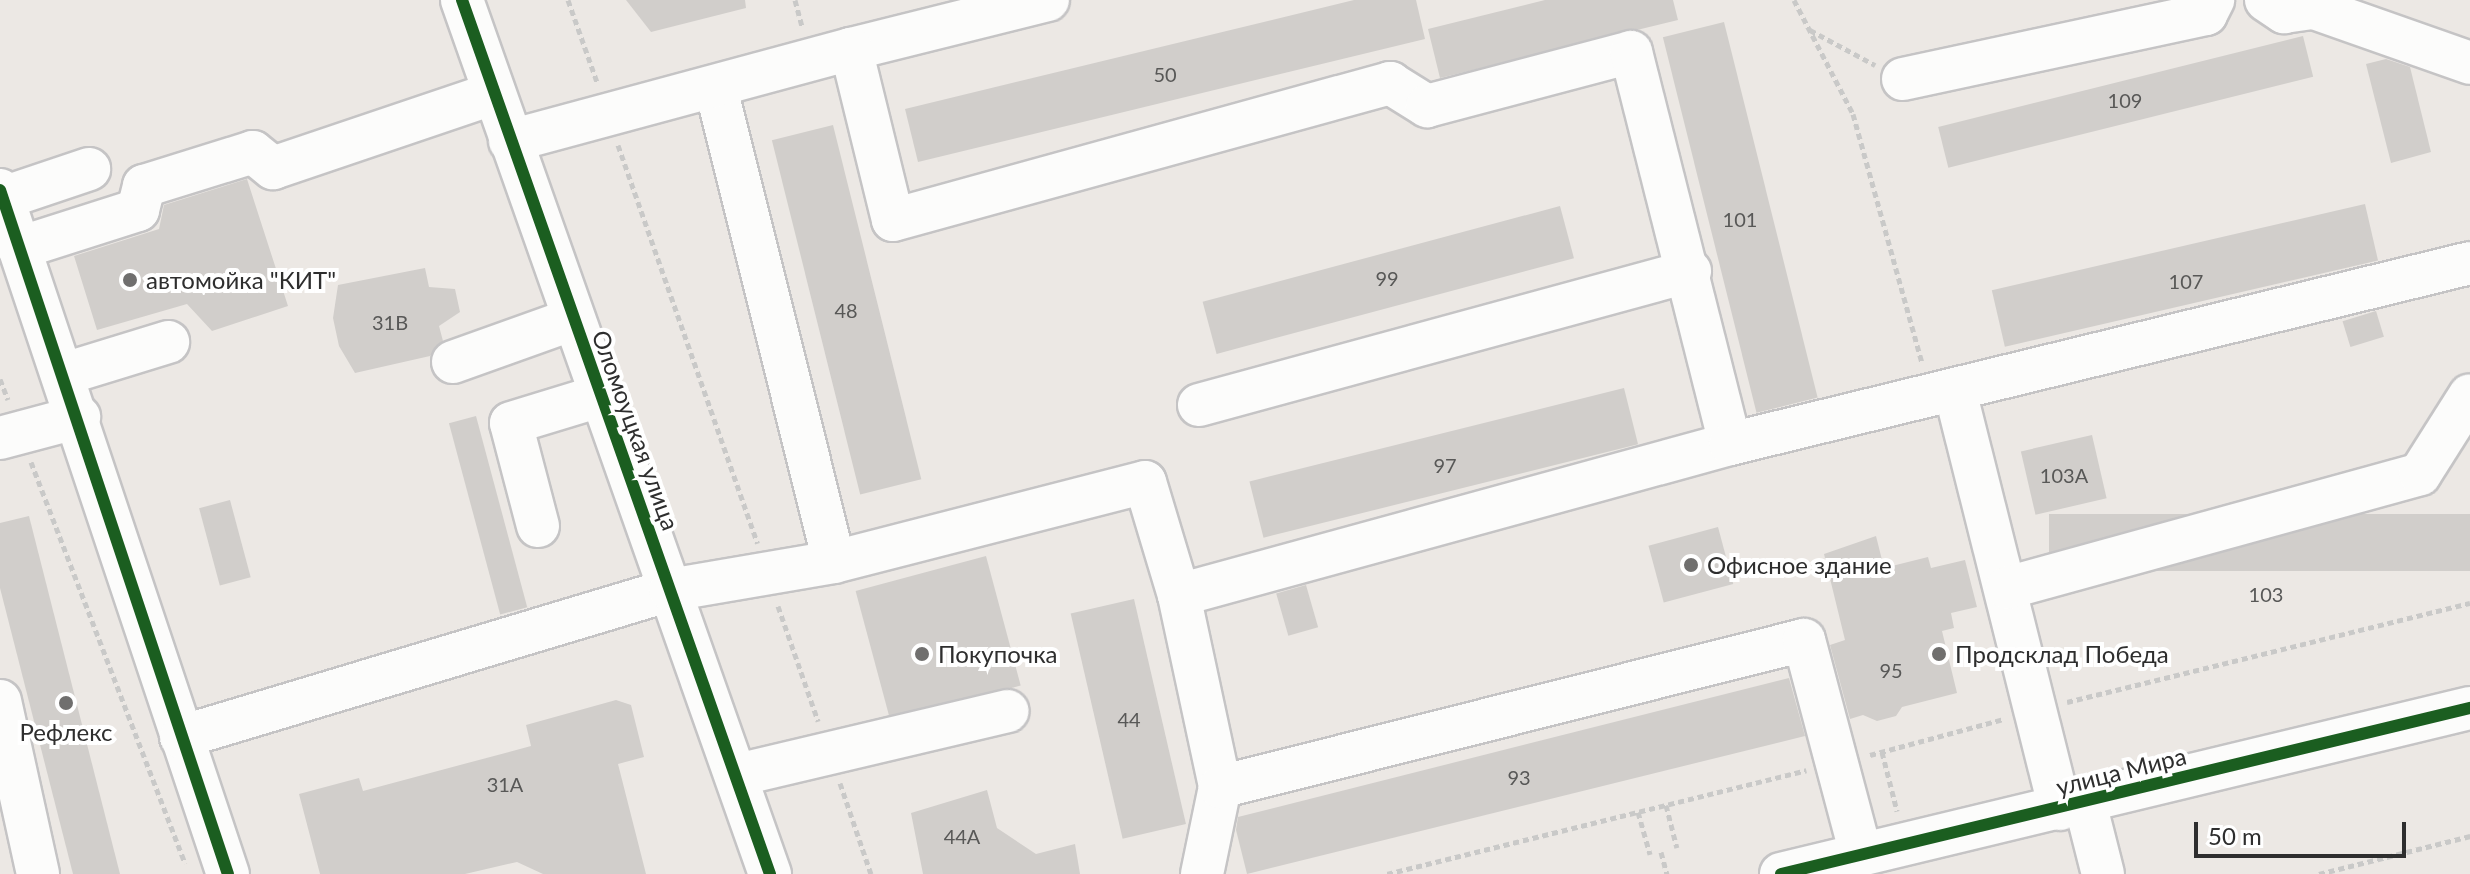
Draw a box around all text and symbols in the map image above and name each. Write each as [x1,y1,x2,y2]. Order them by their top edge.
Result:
house number: 50 [1153,62,1177,86]
house number: 109 [2108,88,2142,112]
house number: 101 [1723,207,1757,231]
place label: автомойка "КИТ" [146,266,336,294]
house number: 99 [1375,266,1399,290]
house number: 107 [2169,269,2203,293]
marker: автомойка "КИТ" [121,271,139,289]
house number: 48 [834,298,858,322]
house number: 31В [372,310,408,334]
street label: Оломоуцкая улица [586,326,686,534]
house number: 97 [1433,453,1457,477]
house number: 103А [2040,463,2088,487]
place label: Офисное здание [1707,551,1892,579]
marker: Офисное здание [1682,556,1700,574]
house number: 103 [2249,582,2283,606]
place label: Покупочка [938,640,1058,668]
place label: Продсклад Победа [1955,640,2169,668]
marker: Покупочка [913,645,931,663]
marker: Продсклад Победа [1930,645,1948,663]
house number: 95 [1879,658,1903,682]
marker: Рефлекс [55,692,77,714]
house number: 44 [1117,707,1141,731]
place label: Рефлекс [19,718,113,746]
street label: улица Мира [2053,741,2189,801]
house number: 93 [1507,765,1531,789]
house number: 31А [487,772,523,796]
scale bar [2198,806,2410,856]
text: 50 m [2208,821,2262,850]
house number: 44А [944,824,980,848]

